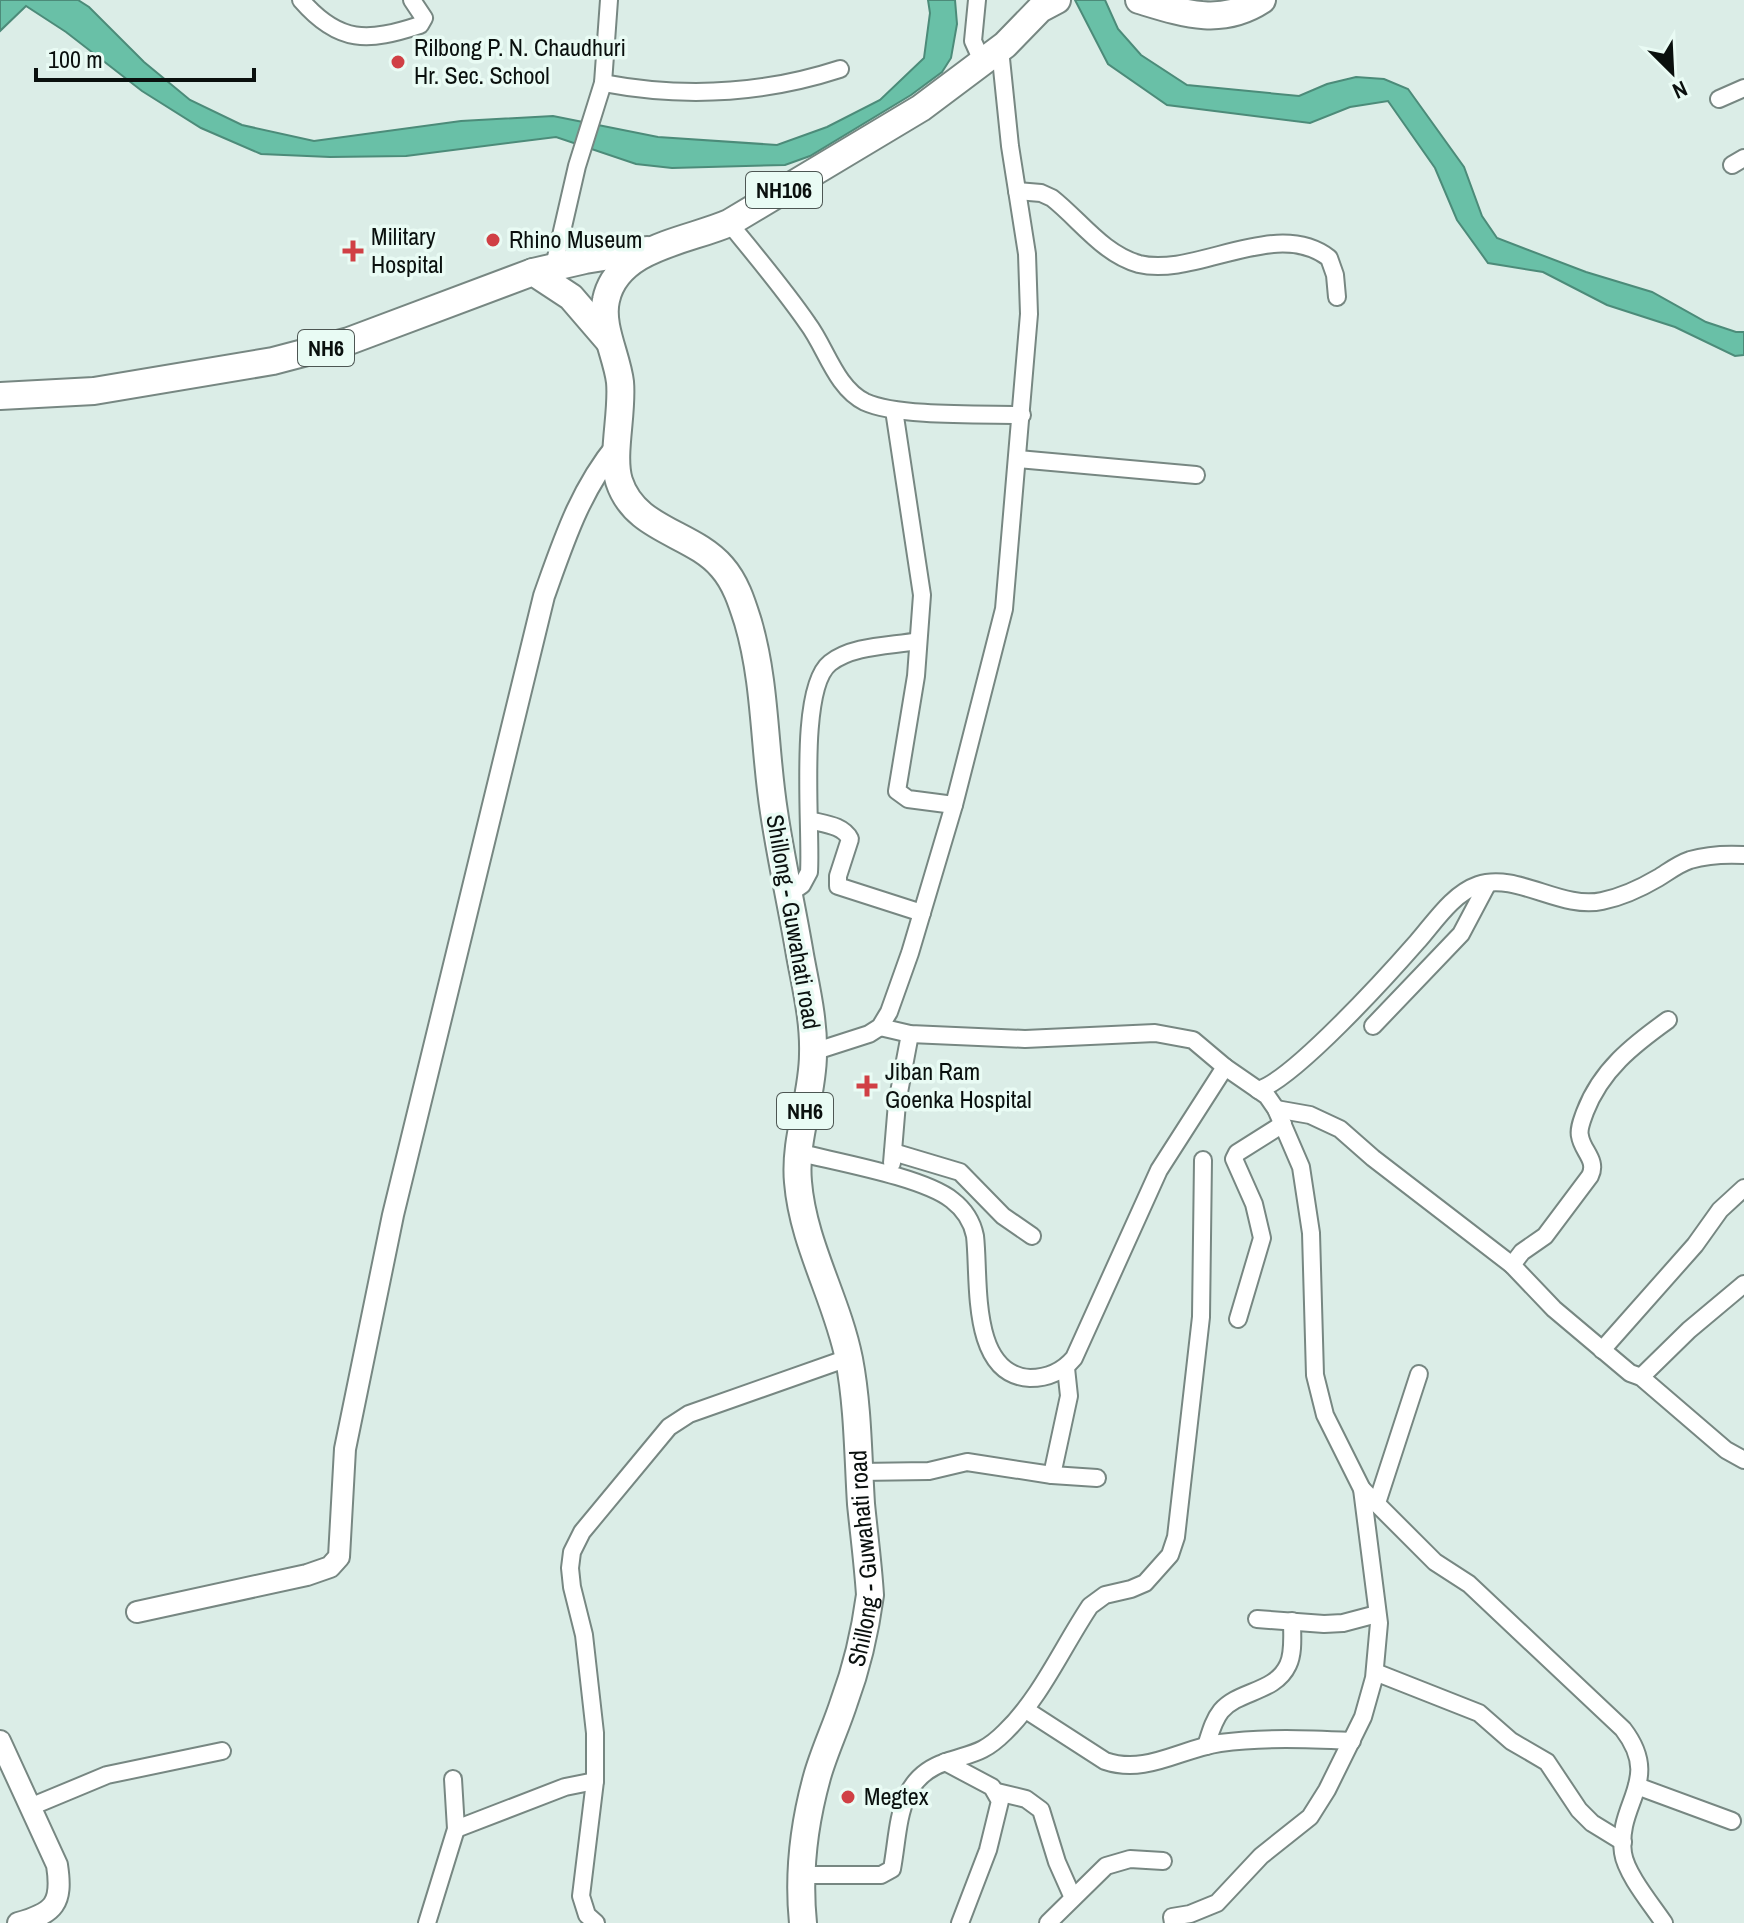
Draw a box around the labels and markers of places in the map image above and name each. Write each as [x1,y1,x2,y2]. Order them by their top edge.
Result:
place label: Rilbong P. N. Chaudhuri Hr. Sec. School [414,31,626,91]
marker: Rilbong P. N. Chaudhuri Hr. Sec. School [389,53,407,71]
place label: Military Hospital [371,220,443,280]
place label: Rhino Museum [509,223,642,255]
marker: Rhino Museum [484,231,502,249]
marker: Military Hospital [342,240,364,262]
place label: Jiban Ram Goenka Hospital [885,1055,1032,1115]
marker: Jiban Ram Goenka Hospital [856,1075,878,1097]
place label: Megtex [864,1780,929,1812]
marker: Megtex [839,1788,857,1806]

